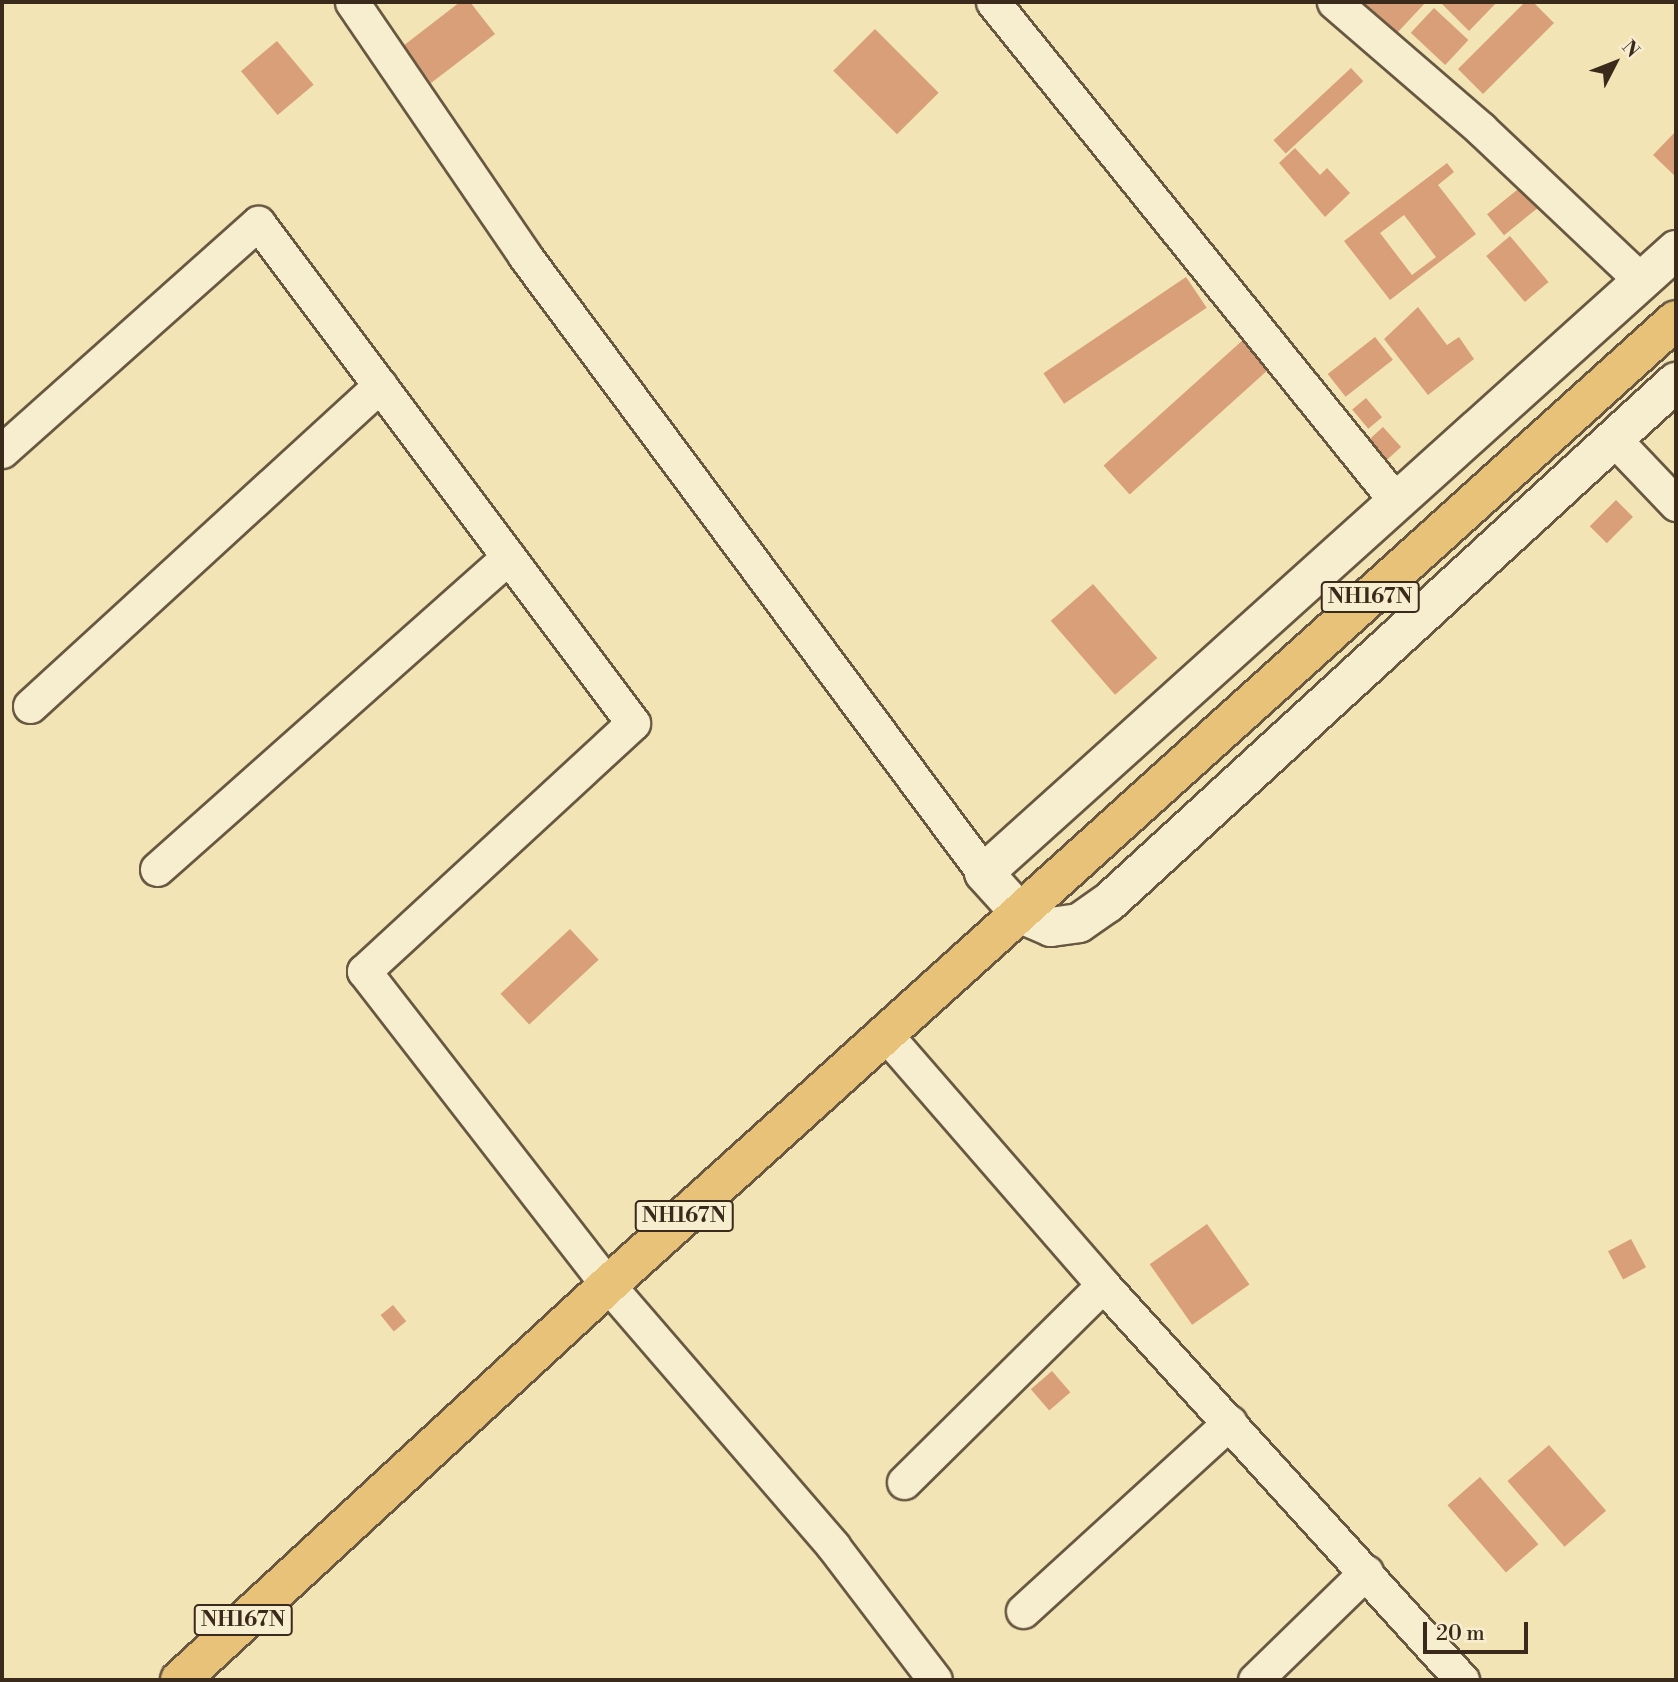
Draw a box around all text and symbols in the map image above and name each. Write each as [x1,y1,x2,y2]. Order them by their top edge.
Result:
north arrow [1580,28,1650,98]
text: N [1617,35,1645,63]
road number: NH167N [1319,580,1421,614]
road number: NH167N [633,1198,735,1234]
road number: NH167N [192,1602,294,1638]
scale bar [1426,1608,1531,1652]
text: 20 m [1436,1621,1485,1647]

